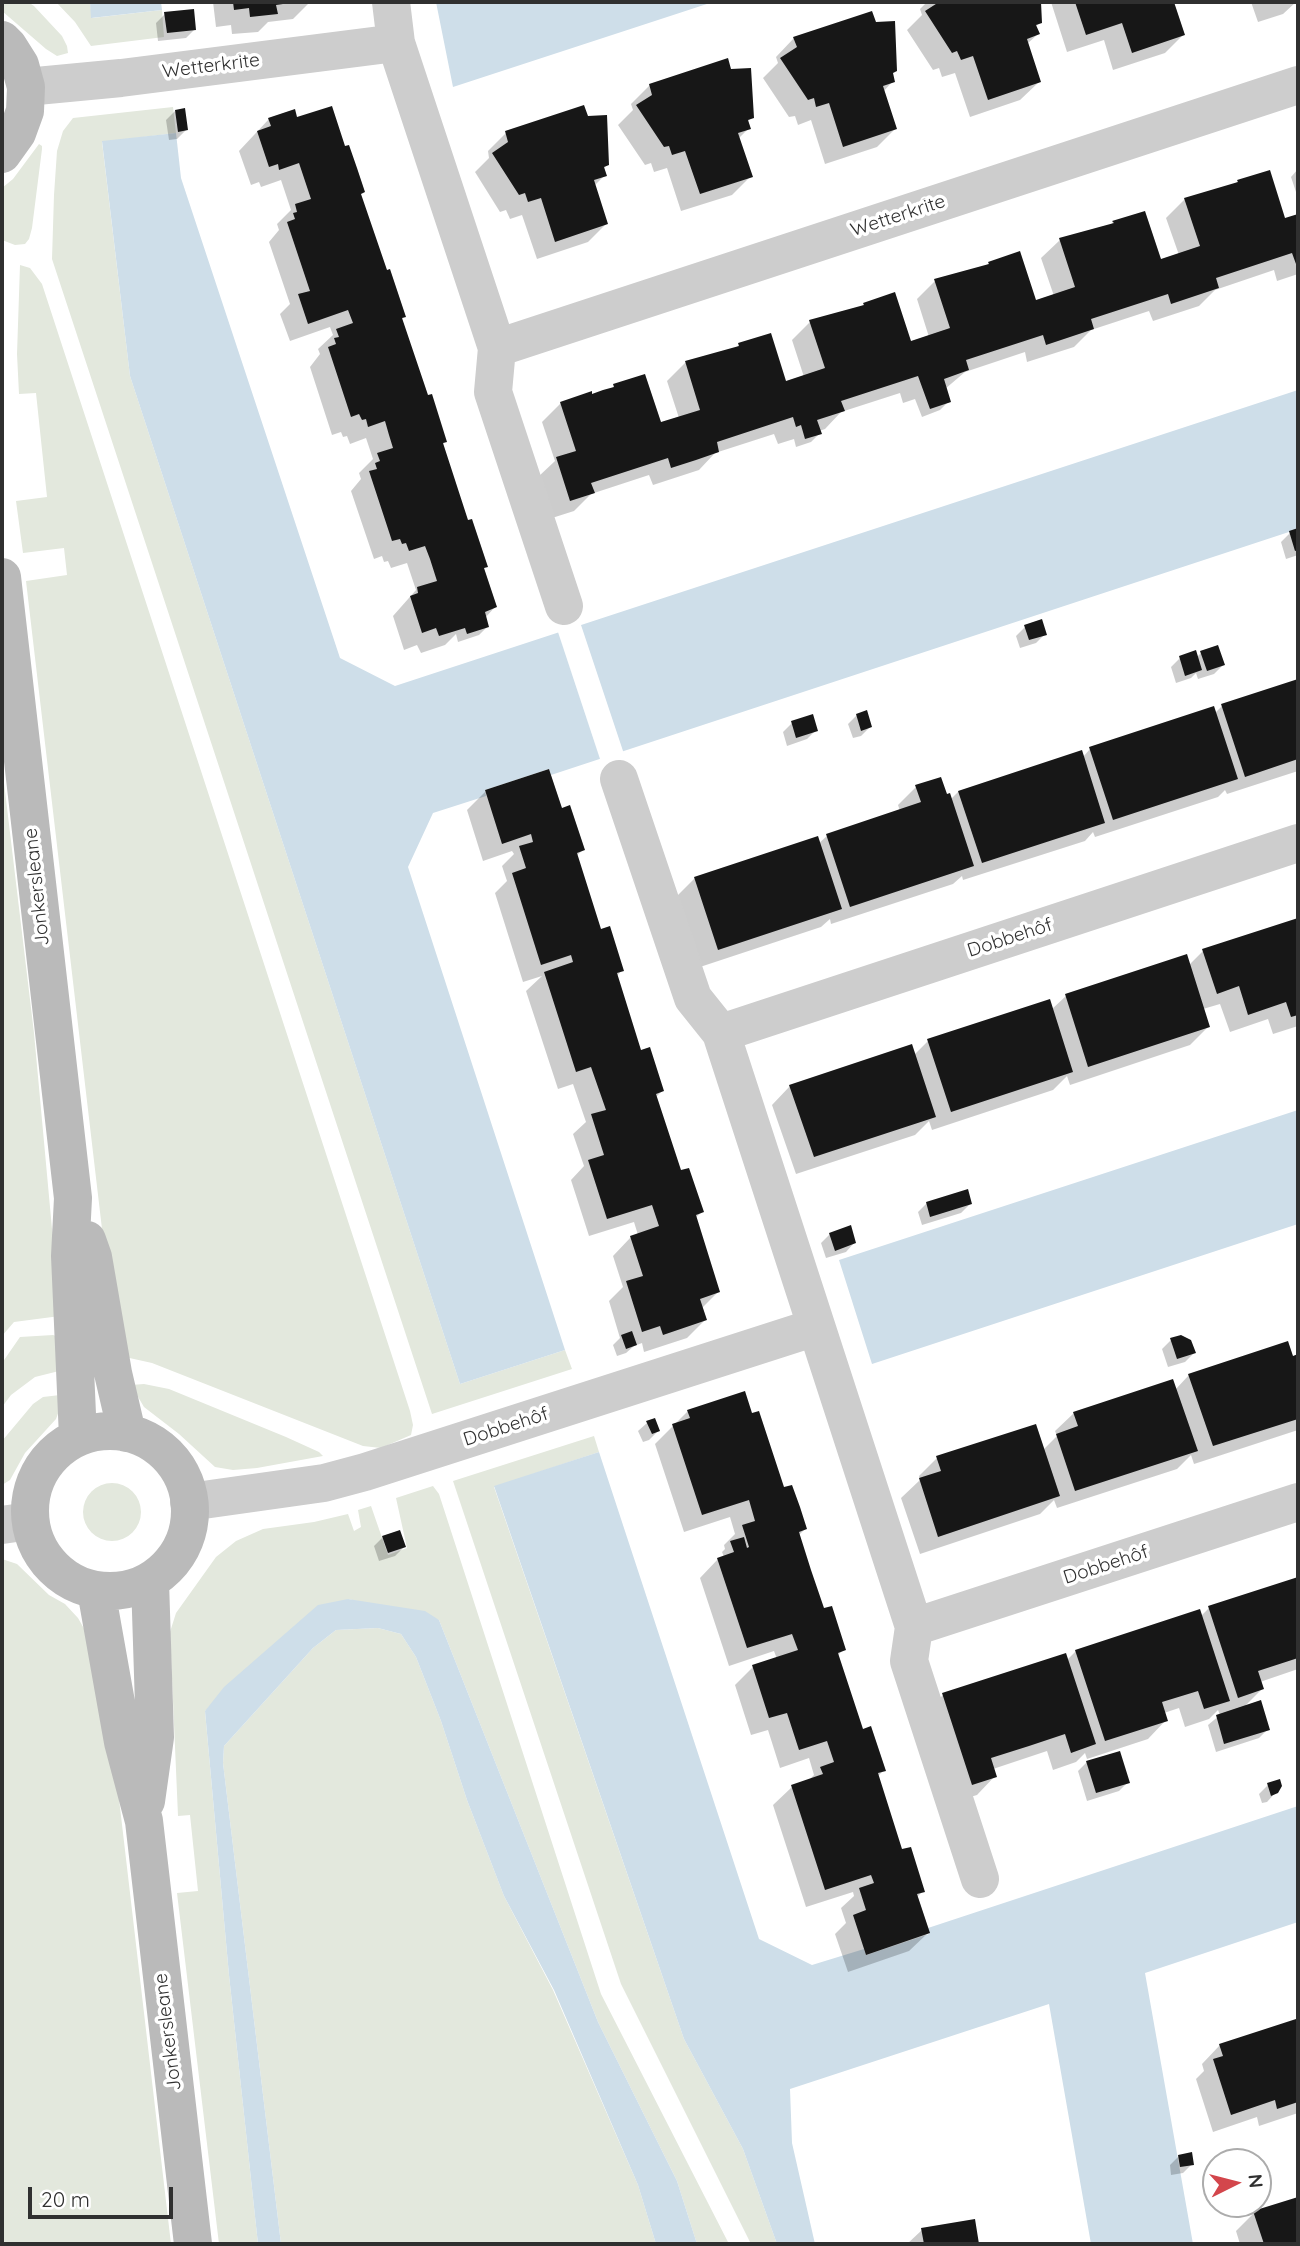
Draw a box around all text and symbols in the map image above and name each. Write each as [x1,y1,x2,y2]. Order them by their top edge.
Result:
street label: Wetterkrite [161,49,261,83]
street label: Wetterkrite [848,190,948,242]
street label: Jonkersleane [19,827,55,947]
street label: Dobbehôf [965,914,1055,962]
street label: Dobbehôf [461,1403,551,1451]
street label: Dobbehôf [1061,1541,1151,1589]
street label: Jonkersleane [149,1972,187,2092]
north arrow [1202,2148,1272,2218]
scale bar [32,2172,177,2216]
text: N [1243,2173,1269,2189]
text: 20 m [41,2186,90,2212]

